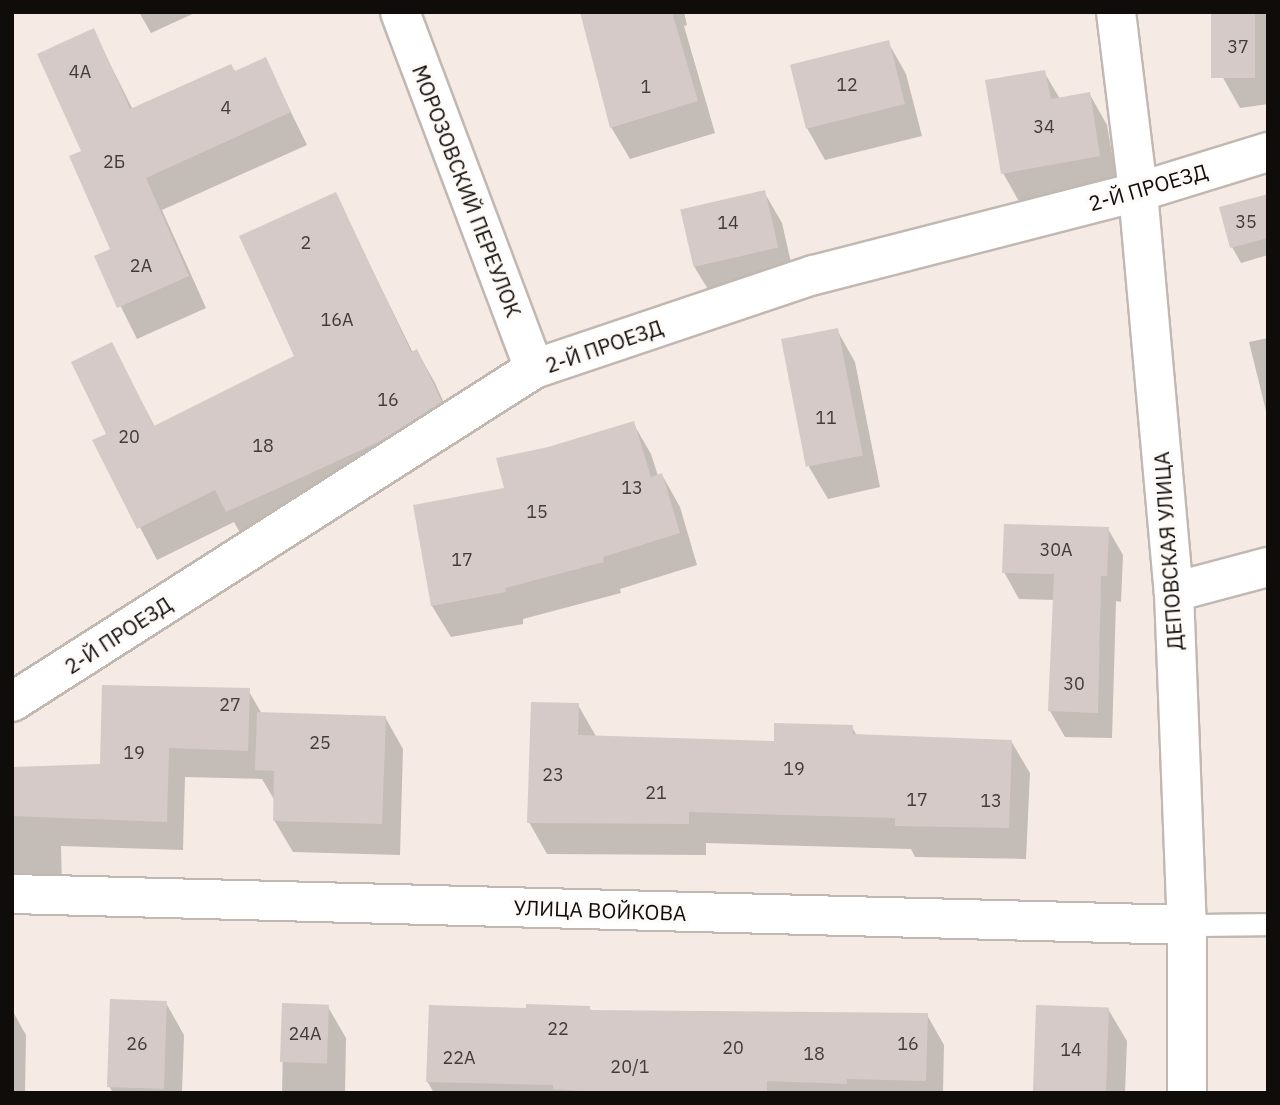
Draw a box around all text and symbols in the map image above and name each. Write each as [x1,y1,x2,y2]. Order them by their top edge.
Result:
house number: 37 [1227,36,1249,58]
house number: 4А [69,61,91,83]
street label: МОРОЗОВСКИЙ ПЕРЕУЛОК [407,61,527,321]
house number: 12 [836,74,858,96]
house number: 1 [641,76,651,98]
house number: 4 [221,97,231,119]
house number: 34 [1033,116,1055,138]
house number: 2Б [103,151,125,173]
street label: 2-Й ПРОЕЗД [1086,158,1210,216]
house number: 35 [1235,211,1257,233]
house number: 14 [717,212,739,234]
house number: 2 [301,232,311,254]
house number: 2А [130,255,152,277]
house number: 16А [320,309,354,331]
street label: 2-Й ПРОЕЗД [542,314,666,378]
house number: 16 [377,389,399,411]
house number: 11 [815,407,837,429]
house number: 20 [118,426,140,448]
house number: 18 [252,435,274,457]
street label: ДЕПОВСКАЯ УЛИЦА [1148,451,1188,651]
house number: 13 [621,477,643,499]
house number: 15 [526,501,548,523]
house number: 30А [1039,539,1073,561]
house number: 17 [451,549,473,571]
street label: 2-Й ПРОЕЗД [60,591,176,679]
house number: 30 [1063,673,1085,695]
house number: 27 [219,694,241,716]
house number: 25 [309,732,331,754]
house number: 19 [123,742,145,764]
house number: 19 [783,758,805,780]
house number: 23 [542,764,564,786]
house number: 21 [645,782,667,804]
house number: 17 [906,789,928,811]
house number: 13 [980,790,1002,812]
street label: УЛИЦА ВОЙКОВА [513,894,687,926]
house number: 22 [547,1018,569,1040]
house number: 24А [288,1023,322,1045]
house number: 26 [126,1033,148,1055]
house number: 16 [897,1033,919,1055]
house number: 20 [722,1037,744,1059]
house number: 14 [1060,1039,1082,1061]
house number: 18 [803,1043,825,1065]
house number: 22А [442,1047,476,1069]
house number: 20/1 [610,1056,650,1078]

